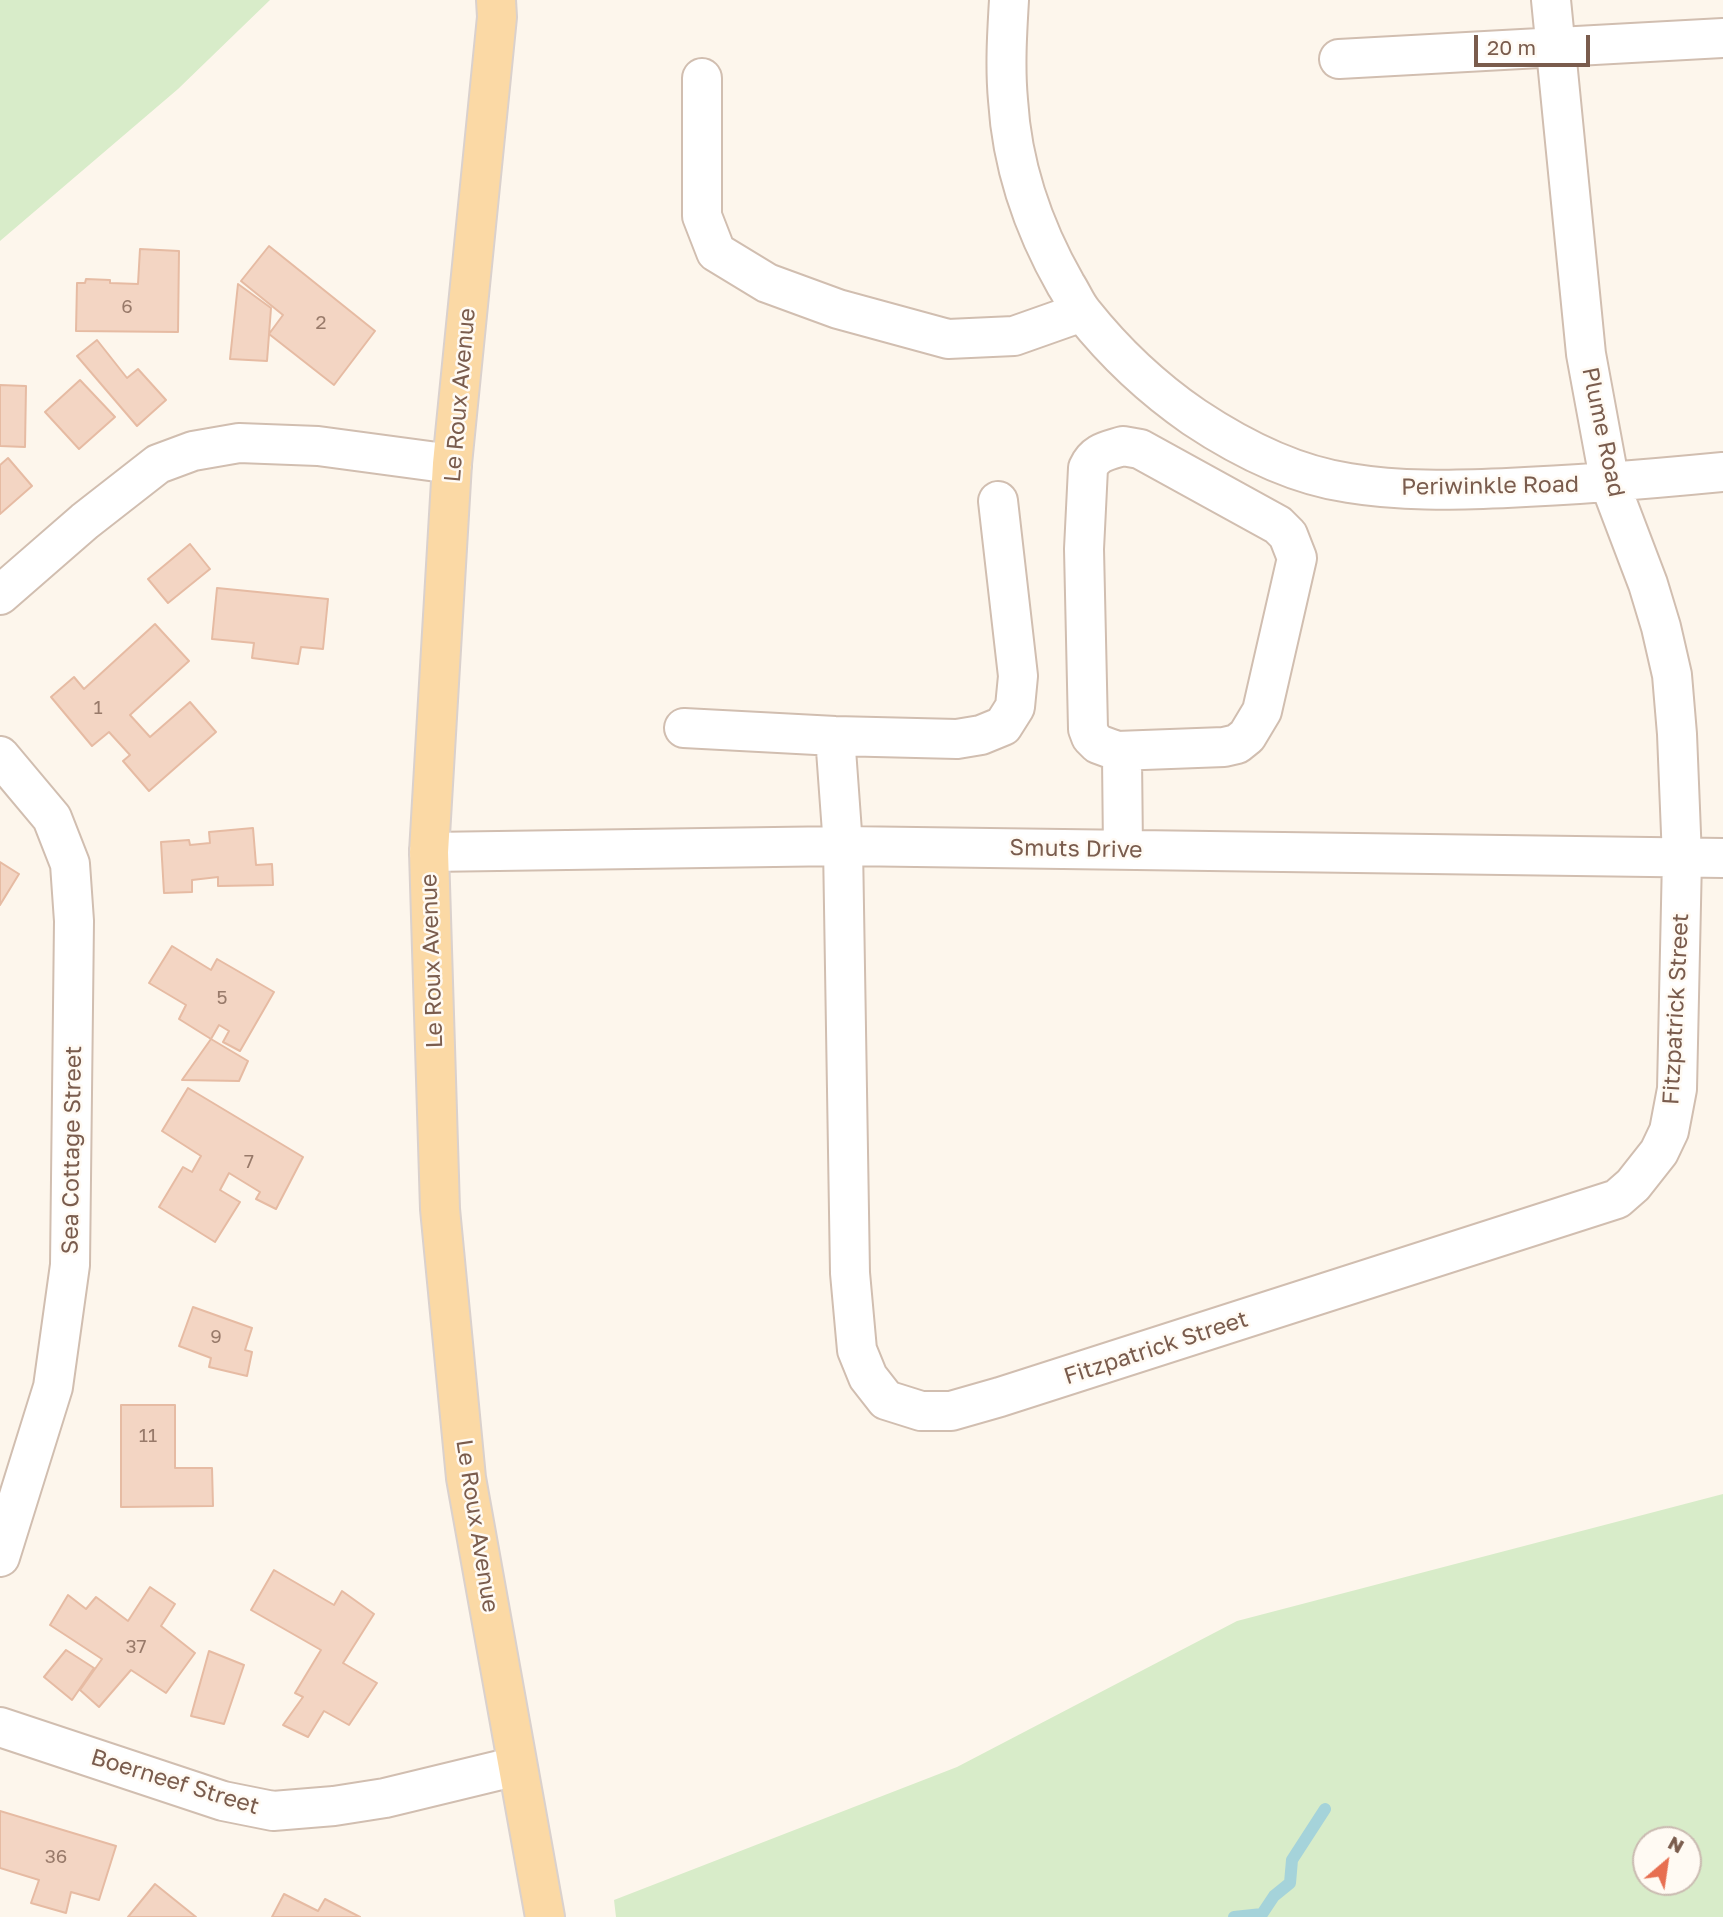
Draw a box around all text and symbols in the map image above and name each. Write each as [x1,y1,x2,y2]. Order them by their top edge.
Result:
scale bar [1478,21,1594,65]
text: 20 m [1487,34,1536,60]
house number: 6 [121,296,133,318]
street label: Le Roux Avenue [439,307,481,483]
house number: 2 [315,312,327,334]
street label: Plume Road [1576,365,1630,499]
street label: Periwinkle Road [1401,471,1579,501]
house number: 1 [93,697,103,719]
street label: Smuts Drive [1009,834,1143,864]
street label: Le Roux Avenue [415,873,449,1049]
street label: Fitzpatrick Street [1657,912,1695,1106]
house number: 5 [216,987,228,1009]
street label: Sea Cottage Street [56,1045,88,1255]
house number: 7 [244,1151,254,1173]
street label: Fitzpatrick Street [1061,1305,1251,1391]
house number: 9 [210,1326,222,1348]
house number: 11 [139,1425,157,1447]
street label: Le Roux Avenue [450,1438,504,1614]
house number: 37 [125,1636,147,1658]
street label: Boerneef Street [88,1743,262,1821]
north arrow [1632,1826,1702,1896]
text: N [1665,1830,1688,1858]
house number: 36 [45,1846,67,1868]

